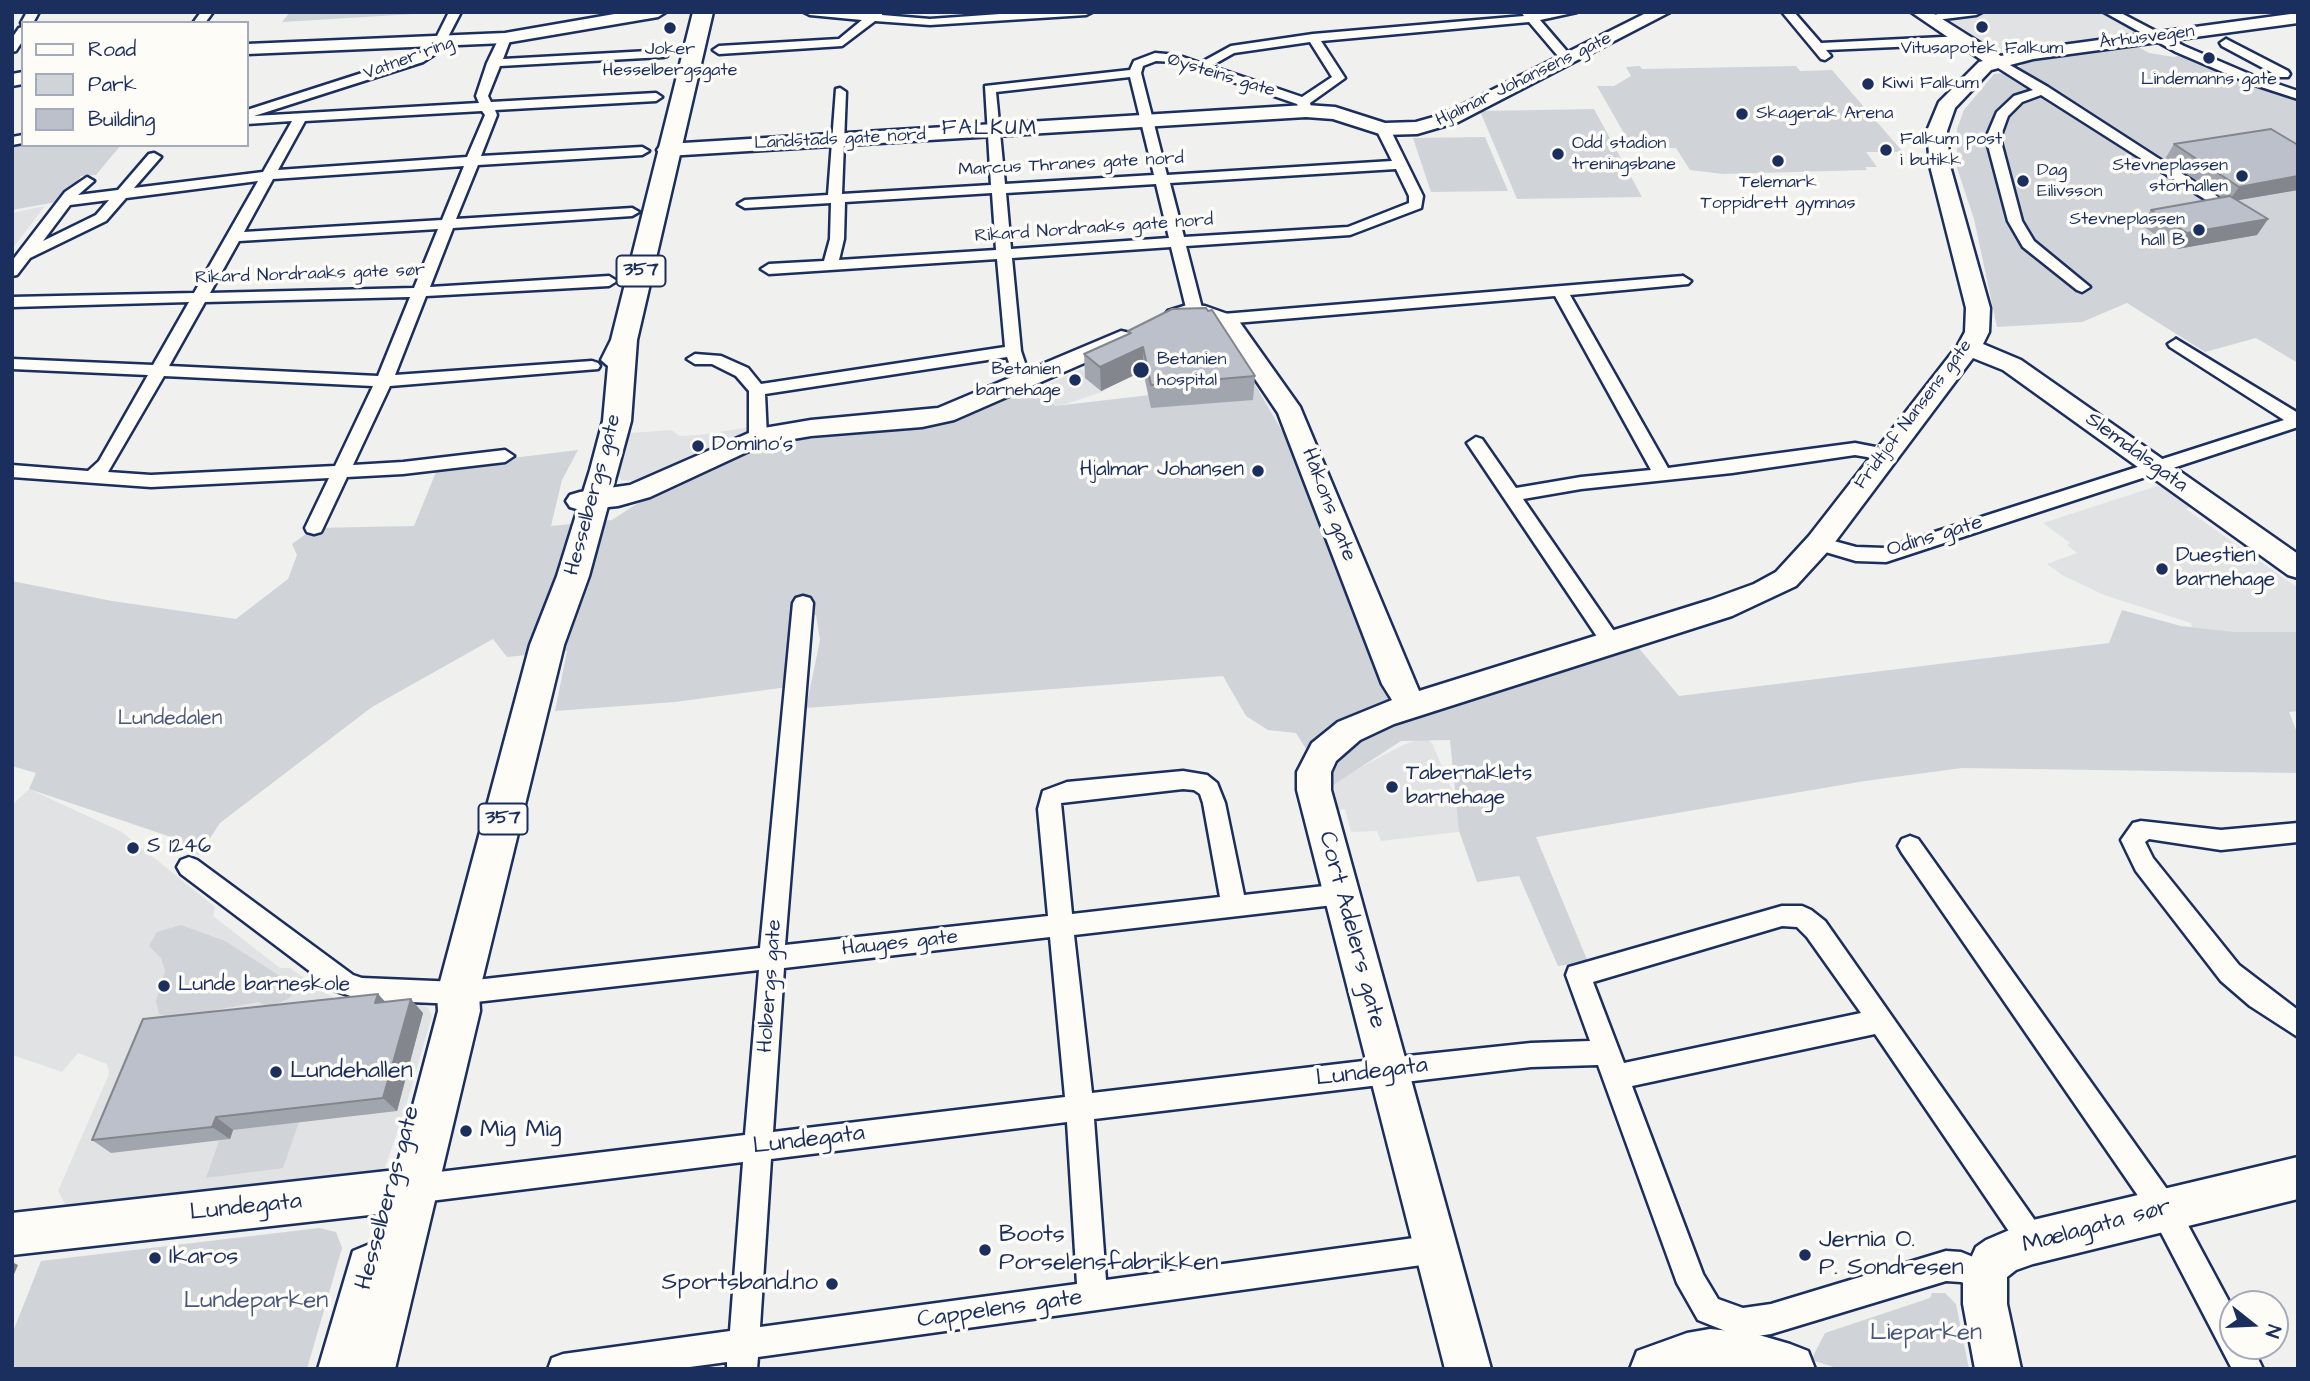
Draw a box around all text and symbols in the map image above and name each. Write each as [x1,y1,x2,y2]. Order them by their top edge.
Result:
marker: Vitusapotek Falkum [1974,19,1990,35]
marker: Joker Hesselbergsgate [662,20,678,36]
legend [21,21,248,147]
street label: Århusvegen [2098,21,2196,55]
street label: Hjalmar Johansens gate [1433,28,1615,132]
street label: Vatner ring [361,33,457,85]
text: Road [88,35,136,64]
place label: Vitusapotek Falkum [1901,38,2063,60]
place label: Joker Hesselbergsgate [603,39,737,82]
street label: Øysteins gate [1165,49,1277,103]
marker: Lindemanns gate [2201,50,2217,66]
place label: Lindemanns gate [2141,69,2277,91]
text: Park [88,70,137,99]
place label: Kiwi Falkum [1882,73,1979,95]
marker: Kiwi Falkum [1860,76,1876,92]
place label: Skagerak Arena [1756,103,1894,125]
text: Building [88,105,155,134]
marker: Skagerak Arena [1734,106,1750,122]
district label: FALKUM [943,117,1037,143]
street label: Landstads gate nord [754,125,926,155]
place label: Falkum post i butikk [1900,129,2002,172]
place label: Odd stadion treningsbane [1572,133,1676,176]
marker: Falkum post i butikk [1878,142,1894,158]
marker: Odd stadion treningsbane [1550,146,1566,162]
street label: Marcus Thranes gate nord [958,148,1184,182]
marker: Telemark Toppidrett gymnas [1770,153,1786,169]
place label: Stevneplassen storhallen [2113,155,2228,198]
place label: Dag Eilivsson [2037,160,2102,202]
marker: Stevneplassen storhallen [2234,168,2250,184]
place label: Telemark Toppidrett gymnas [1700,172,1856,214]
marker: Dag Eilivsson [2015,173,2031,189]
place label: Stevneplassen hall B [2070,209,2185,252]
street label: Rikard Nordraaks gate nord [974,210,1214,248]
marker: Stevneplassen hall B [2191,222,2207,238]
road number: 357 [616,256,666,286]
street label: Rikard Nordraaks gate sør [195,260,425,290]
street label: Fridtjof Nansens gate [1851,336,1977,494]
place label: Betanien hospital [1157,349,1226,392]
place label: Betanien barnehage [976,359,1061,402]
marker: Betanien hospital [1131,360,1151,380]
marker: Betanien barnehage [1067,372,1083,388]
street label: Slemdalsgata [2080,407,2192,499]
street label: Hesselbergs gate [560,412,628,578]
place label: Domino's [712,433,793,459]
marker: Domino's [690,438,706,454]
street label: Håkons gate [1295,445,1361,565]
place label: Hjalmar Johansen [1080,458,1244,484]
marker: Hjalmar Johansen [1250,463,1266,479]
street label: Odins gate [1884,511,1986,563]
place label: Duestien barnehage [2176,544,2275,594]
marker: Duestien barnehage [2154,561,2170,577]
park label: Lundedalen [118,707,222,733]
place label: Tabernaklets barnehage [1406,762,1532,812]
marker: Tabernaklets barnehage [1384,779,1400,795]
road number: 357 [478,804,528,834]
street label: Cort Adelers gate [1311,828,1391,1032]
place label: S 1246 [147,835,211,861]
marker: S 1246 [125,840,141,856]
street label: Holbergs gate [754,918,788,1054]
street label: Hauges gate [841,925,959,963]
place label: Lunde barneskole [178,973,350,999]
marker: Lunde barneskole [156,978,172,994]
street label: Lundegata [1314,1052,1430,1094]
place label: Lundehallen [290,1058,413,1086]
marker: Lundehallen [268,1064,284,1080]
street label: Hesselbergs gate [351,1103,427,1293]
place label: Mig Mig [480,1117,561,1145]
street label: Lundegata [751,1120,867,1162]
marker: Mig Mig [458,1123,474,1139]
street label: Lundegata [189,1188,303,1228]
street label: Mælagata sør [2019,1193,2175,1261]
place label: Boots Porselensfabrikken [999,1222,1218,1278]
place label: Jernia O. P. Sondresen [1819,1227,1964,1283]
marker: Boots Porselensfabrikken [977,1242,993,1258]
place label: Ikaros [169,1244,238,1272]
marker: Jernia O. P. Sondresen [1797,1247,1813,1263]
marker: Ikaros [147,1250,163,1266]
place label: Sportsband.no [662,1270,818,1298]
marker: Sportsband.no [824,1276,840,1292]
street label: Cappelens gate [916,1284,1084,1336]
park label: Lundeparken [184,1288,328,1316]
north arrow [2219,1290,2289,1360]
park label: Lieparken [1870,1320,1982,1348]
text: N [2258,1321,2287,1341]

